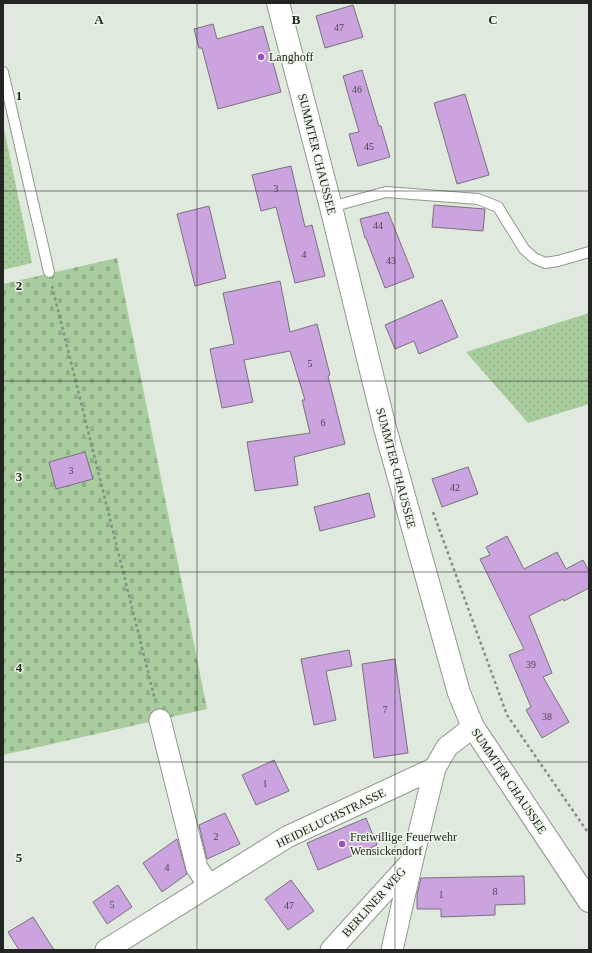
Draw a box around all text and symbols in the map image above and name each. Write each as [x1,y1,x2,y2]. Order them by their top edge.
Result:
text: A [94,12,104,27]
text: B [292,12,301,27]
text: C [488,12,498,27]
house number: 47 [334,22,344,33]
place label: Langhoff [269,50,313,64]
marker: Langhoff [256,52,266,62]
house number: 46 [352,84,362,95]
text: 1 [16,88,22,103]
street label: SUMMTER CHAUSSEE [295,92,339,216]
house number: 45 [364,141,374,152]
house number: 3 [274,183,279,194]
house number: 44 [373,220,383,231]
house number: 4 [302,249,307,260]
house number: 43 [386,255,396,266]
text: 2 [16,278,22,293]
house number: 5 [308,358,313,369]
street label: SUMMTER CHAUSSEE [373,406,419,530]
house number: 6 [321,417,326,428]
house number: 3 [69,465,74,476]
text: 3 [16,469,23,484]
house number: 42 [450,482,460,493]
house number: 39 [526,659,536,670]
text: 4 [16,660,23,675]
house number: 7 [383,704,388,715]
house number: 38 [542,711,552,722]
street label: SUMMTER CHAUSSEE [468,726,550,836]
house number: 1 [263,778,268,789]
street label: HEIDELUCHSTRASSE [274,785,388,851]
place label: Freiwillige Feuerwehr Wensickendorf [350,830,457,858]
house number: 2 [214,831,219,842]
marker: Freiwillige Feuerwehr Wensickendorf [337,839,347,849]
text: 5 [16,850,23,865]
house number: 4 [165,862,170,873]
street label: BERLINER WEG [339,864,409,940]
house number: 8 [493,886,498,897]
house number: 1 [439,889,444,900]
house number: 5 [110,899,115,910]
house number: 47 [284,900,294,911]

